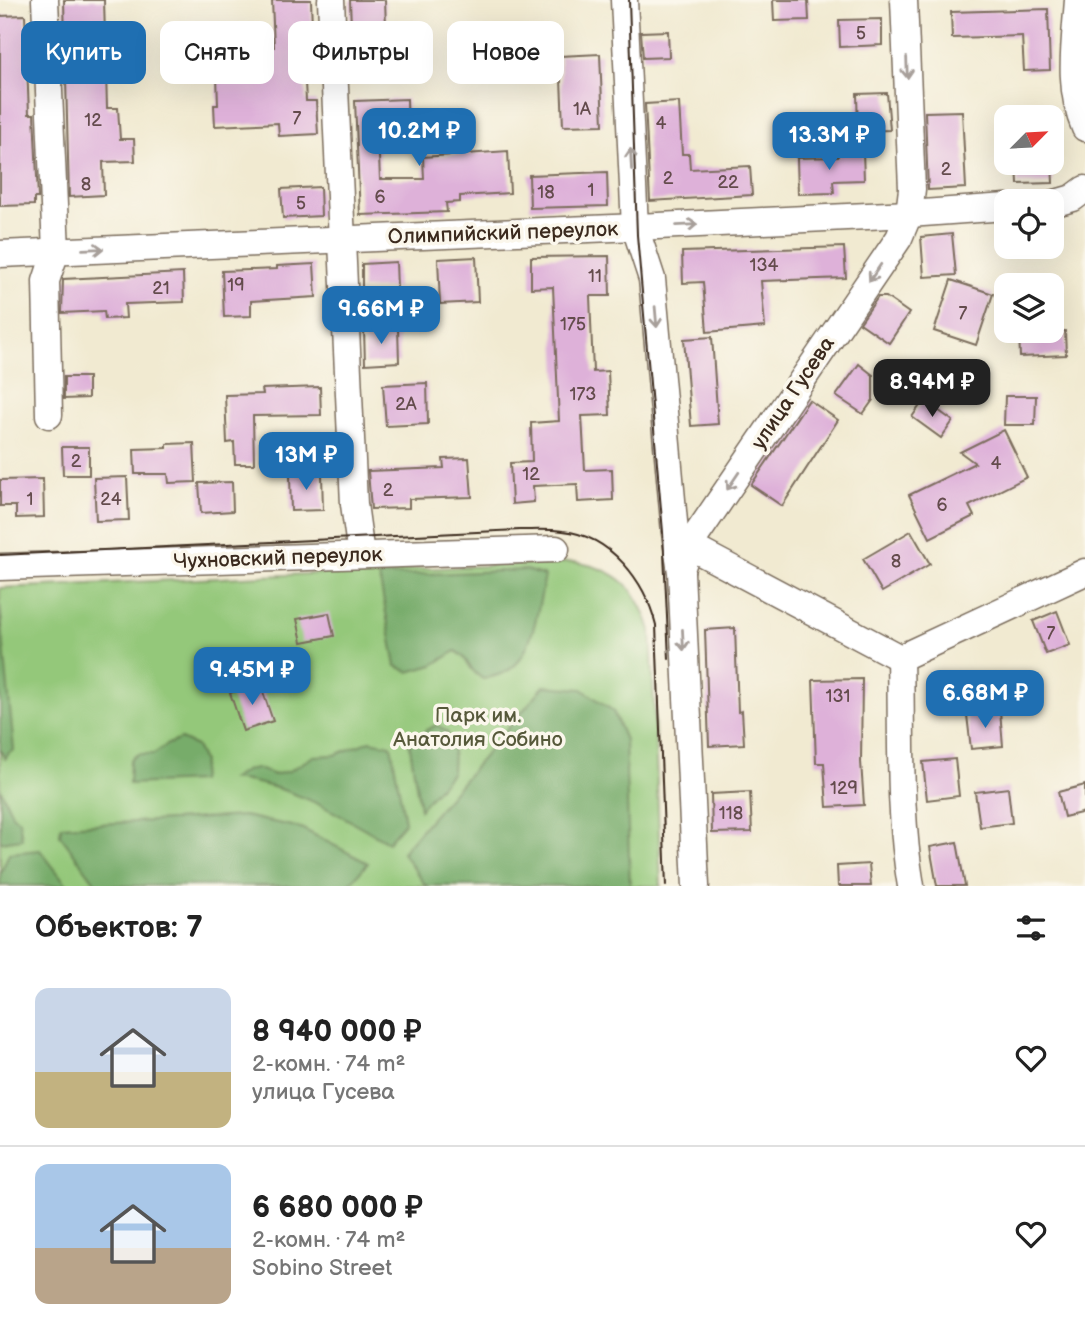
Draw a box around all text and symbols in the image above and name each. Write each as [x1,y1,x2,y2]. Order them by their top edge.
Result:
chip: Купить [21,21,146,84]
chip: Снять [160,21,274,84]
chip: Фильтры [288,21,433,84]
chip: Новое [447,21,564,84]
house number: 5 [856,23,866,44]
one-way arrow [900,56,913,79]
house number: 1А [573,99,591,120]
north arrow [994,105,1064,175]
map controls [994,105,1064,343]
house number: 7 [293,108,302,129]
pin: 10.2M ₽ [354,108,484,168]
house number: 12 [84,110,102,131]
house number: 4 [656,113,667,134]
pin: 13.3M ₽ [764,113,894,172]
text: 10.2M ₽ [378,117,460,145]
text: 13.3M ₽ [788,121,870,149]
one-way arrow [625,148,638,171]
house number: 2 [941,159,952,180]
house number: 2 [663,168,674,189]
house number: 22 [717,172,739,193]
house number: 8 [81,174,91,195]
house number: 1 [588,180,594,201]
house number: 18 [537,182,555,203]
house number: 6 [375,187,386,208]
button: locate [994,189,1064,259]
house number: 5 [296,193,306,214]
street label: Олимпийский переулок [387,216,619,250]
one-way arrow [675,218,698,231]
one-way arrow [81,243,104,256]
house number: 134 [749,255,779,276]
one-way arrow [868,263,882,282]
house number: 11 [588,266,602,287]
button: layers [994,273,1064,343]
house number: 19 [227,275,245,296]
house number: 21 [152,278,170,299]
pin: 9.66M ₽ [316,286,446,346]
text: 9.66M ₽ [338,295,424,323]
house number: 7 [959,303,968,324]
one-way arrow [650,305,663,328]
house number: 175 [560,314,586,335]
street label: улица Гусева [746,331,840,454]
pin: 8.94M ₽ [867,360,997,419]
text: 8.94M ₽ [889,368,975,396]
house number: 173 [570,384,596,405]
house number: 2А [395,394,417,415]
pin: 13M ₽ [257,433,355,492]
text: 13M ₽ [275,441,337,469]
house number: 2 [71,451,82,472]
house number: 4 [991,453,1002,474]
house number: 12 [522,464,540,485]
one-way arrow [725,471,740,490]
house number: 2 [383,480,394,501]
house number: 1 [27,489,33,510]
house number: 24 [100,489,122,510]
house number: 6 [937,495,948,516]
street label: Чухновский переулок [173,542,383,574]
house number: 8 [891,551,901,572]
house number: 7 [1047,623,1056,644]
one-way arrow [677,629,690,652]
pin: 9.45M ₽ [187,648,317,707]
text: 9.45M ₽ [210,656,294,684]
pin: 6.68M ₽ [920,670,1050,730]
text: 6.68M ₽ [942,679,1028,707]
house number: 131 [825,686,851,707]
park label: Парк им. Анатолия Собино [392,703,563,752]
house number: 129 [830,778,858,799]
house number: 118 [719,803,743,824]
icon: filters [1012,909,1050,947]
text: Объектов: 7 [35,910,203,946]
text: 8 940 000 ₽ [252,1014,422,1050]
icon: home [91,1016,175,1100]
icon: heart [1012,1039,1050,1077]
text: 2-комн. · 74 m² [252,1050,405,1078]
text: улица Гусева [252,1078,395,1106]
text: 6 680 000 ₽ [252,1190,423,1226]
icon: home [91,1192,175,1276]
icon: heart [1012,1215,1050,1253]
text: 2-комн. · 74 m² [252,1226,405,1254]
text: Sobino Street [252,1254,392,1282]

